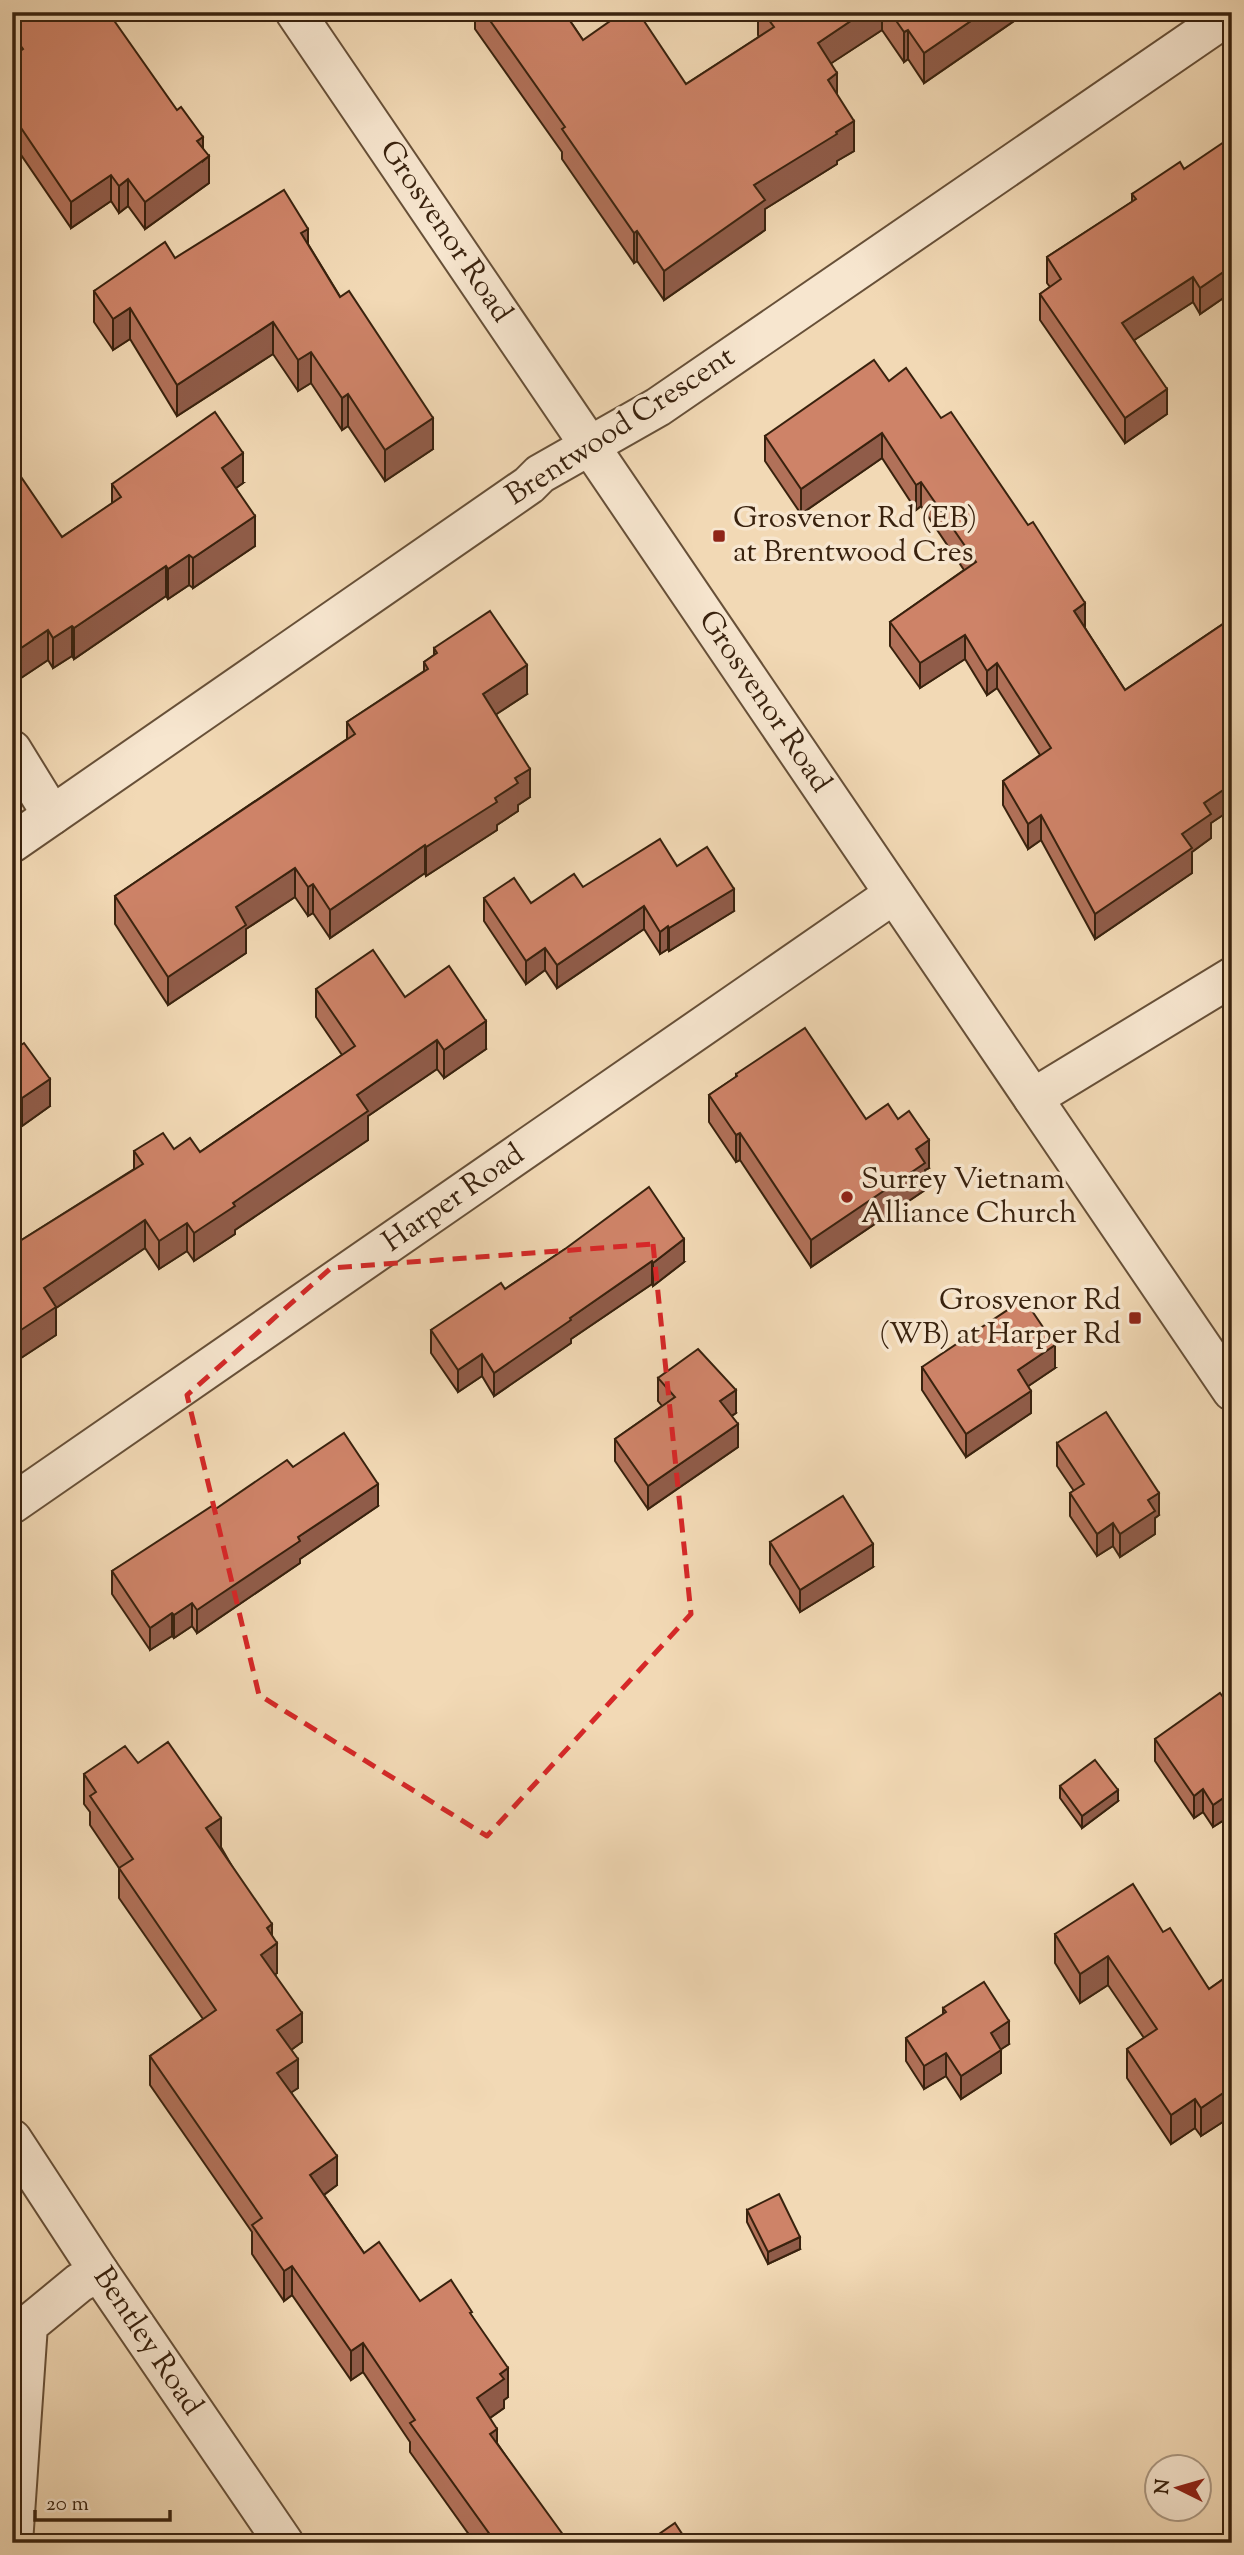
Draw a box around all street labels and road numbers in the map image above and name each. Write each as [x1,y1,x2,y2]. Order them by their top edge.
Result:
street label: Grosvenor Road [368,132,522,332]
street label: Brentwood Crescent [498,337,744,517]
street label: Grosvenor Road [687,602,841,802]
street label: Harper Road [374,1134,534,1264]
street label: Bentley Road [81,2259,213,2425]

